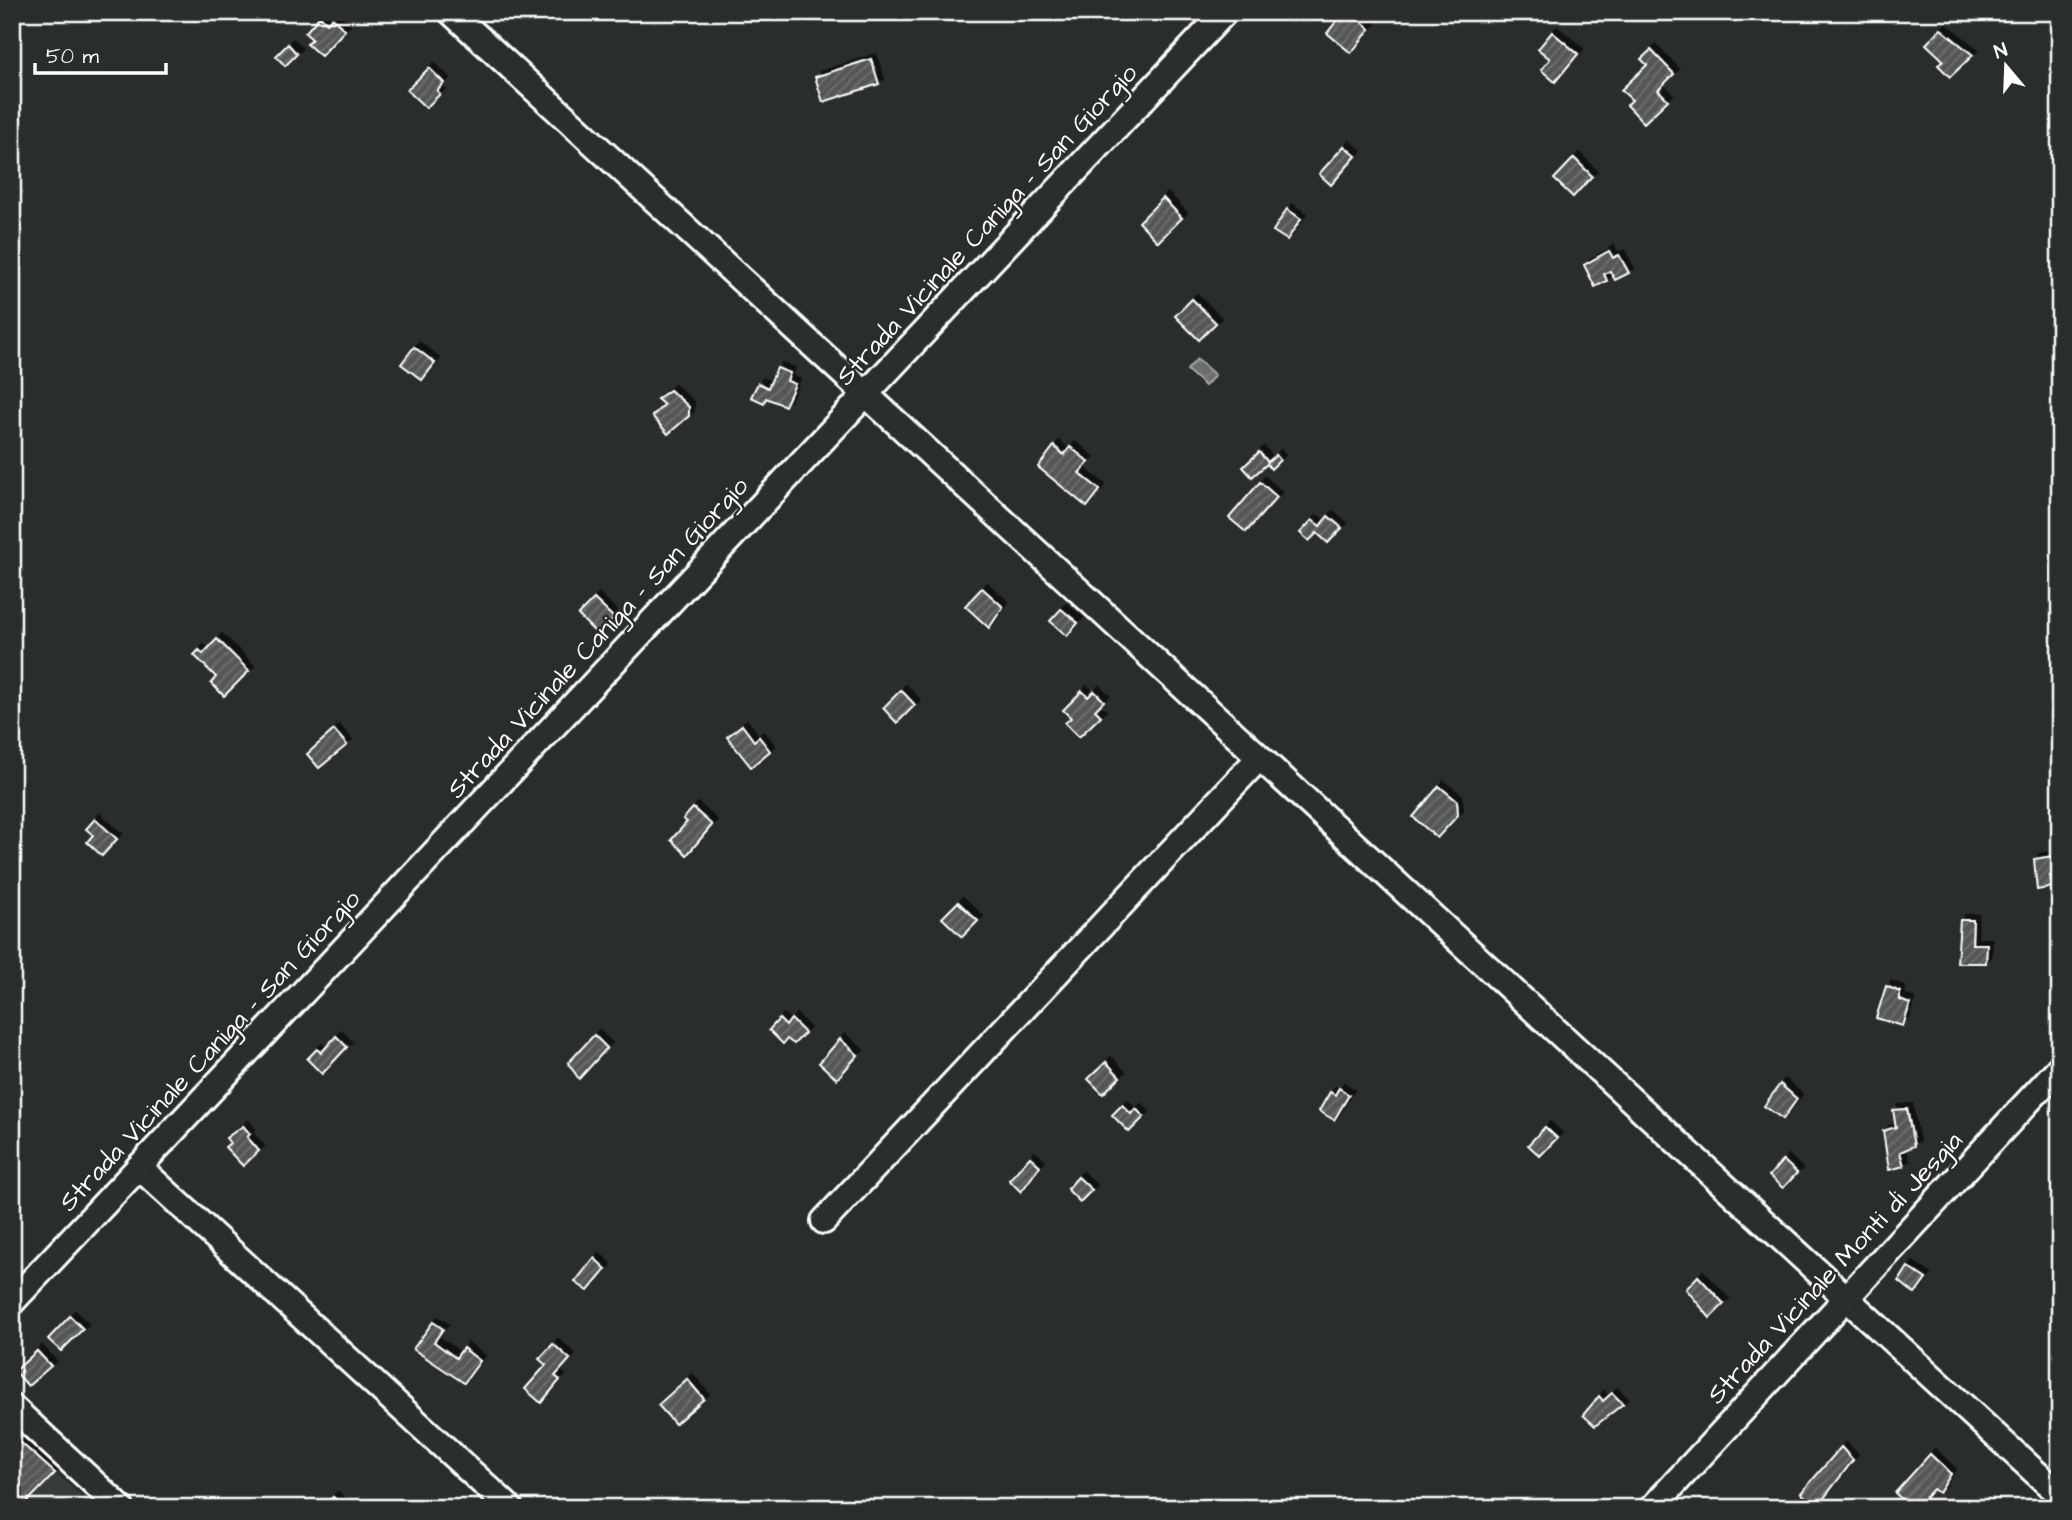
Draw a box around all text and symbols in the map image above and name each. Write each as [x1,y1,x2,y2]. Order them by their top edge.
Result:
scale bar [35,32,166,76]
north arrow [1970,32,2040,102]
text: N [1991,37,2011,66]
text: 50 m [46,42,100,71]
street label: Strada Vicinale Caniga - San Giorgio [828,56,1147,395]
street label: Strada Vicinale Caniga - San Giorgio [439,469,758,808]
street label: Strada Vicinale Caniga - San Giorgio [51,882,370,1221]
street label: Strada Vicinale Monti di Jesgia [1699,1124,1972,1413]

